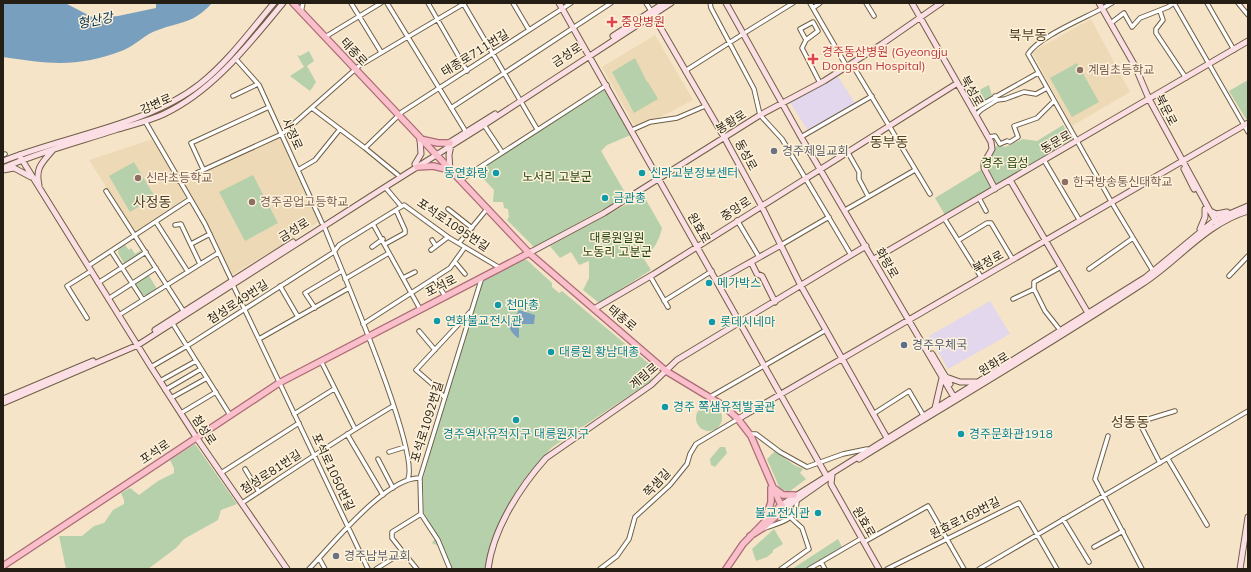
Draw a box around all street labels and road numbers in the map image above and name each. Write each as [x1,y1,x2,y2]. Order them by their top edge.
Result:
street label: 태종로711번길 [438,26,511,79]
street label: 태종로 [338,34,371,69]
street label: 금성로 [549,39,585,70]
street label: 북성로 [958,73,987,109]
street label: 강변로 [138,90,174,117]
street label: 북문로 [1152,92,1181,128]
street label: 봉황로 [713,106,749,137]
street label: 사정로 [279,116,306,152]
street label: 동문로 [1038,127,1074,156]
street label: 동성로 [732,137,761,173]
street label: 중앙로 [718,193,754,224]
street label: 포석로1095번길 [414,195,492,254]
street label: 원효로 [685,210,714,246]
street label: 금성로 [276,214,312,245]
street label: 화랑로 [873,245,902,281]
street label: 북정로 [970,247,1006,276]
street label: 포석로 [423,271,459,300]
street label: 첨성로49번길 [204,276,271,327]
street label: 태종로 [605,301,640,334]
street label: 원화로 [976,348,1012,379]
street label: 계림로 [626,359,661,392]
street label: 포석로1092번길 [407,379,446,464]
street label: 첨성로 [189,412,220,448]
street label: 포석로1050번길 [309,431,358,513]
street label: 포석로 [137,436,173,467]
street label: 첨성로81번길 [237,446,304,497]
street label: 쪽샘길 [640,465,673,500]
street label: 원효로169번길 [927,493,1002,542]
street label: 원효로 [850,504,879,540]

